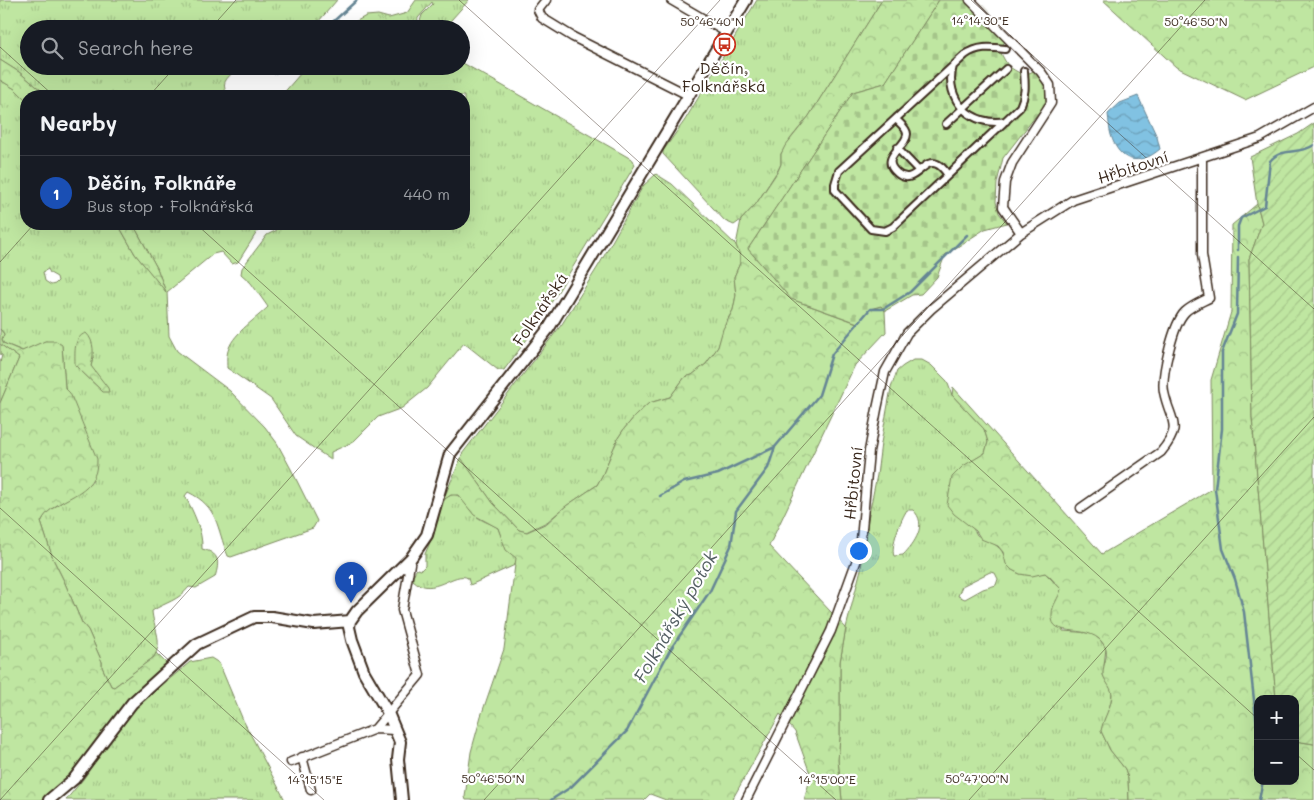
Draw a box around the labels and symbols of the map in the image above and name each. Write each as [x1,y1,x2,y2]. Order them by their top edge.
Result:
text: 14°14'30"E [951,12,1009,28]
text: 50°46'40"N [680,13,744,29]
text: 50°46'50"N [1164,13,1228,29]
bus stop icon: Děčín, Folknářská [712,32,736,56]
place label: Děčín, Folknářská [682,57,766,96]
street label: Hřbitovní [1095,145,1171,188]
street label: Folknářská [507,268,572,349]
street label: Hřbitovní [838,445,867,521]
your location [846,538,872,564]
water label: Folknářský potok [628,546,723,687]
pin: 1 [335,562,367,603]
text: 50°46'50"N [461,770,525,786]
text: 50°47'00"N [945,770,1009,786]
text: 14°15'15"E [287,771,343,787]
text: 14°15'00"E [798,771,856,787]

